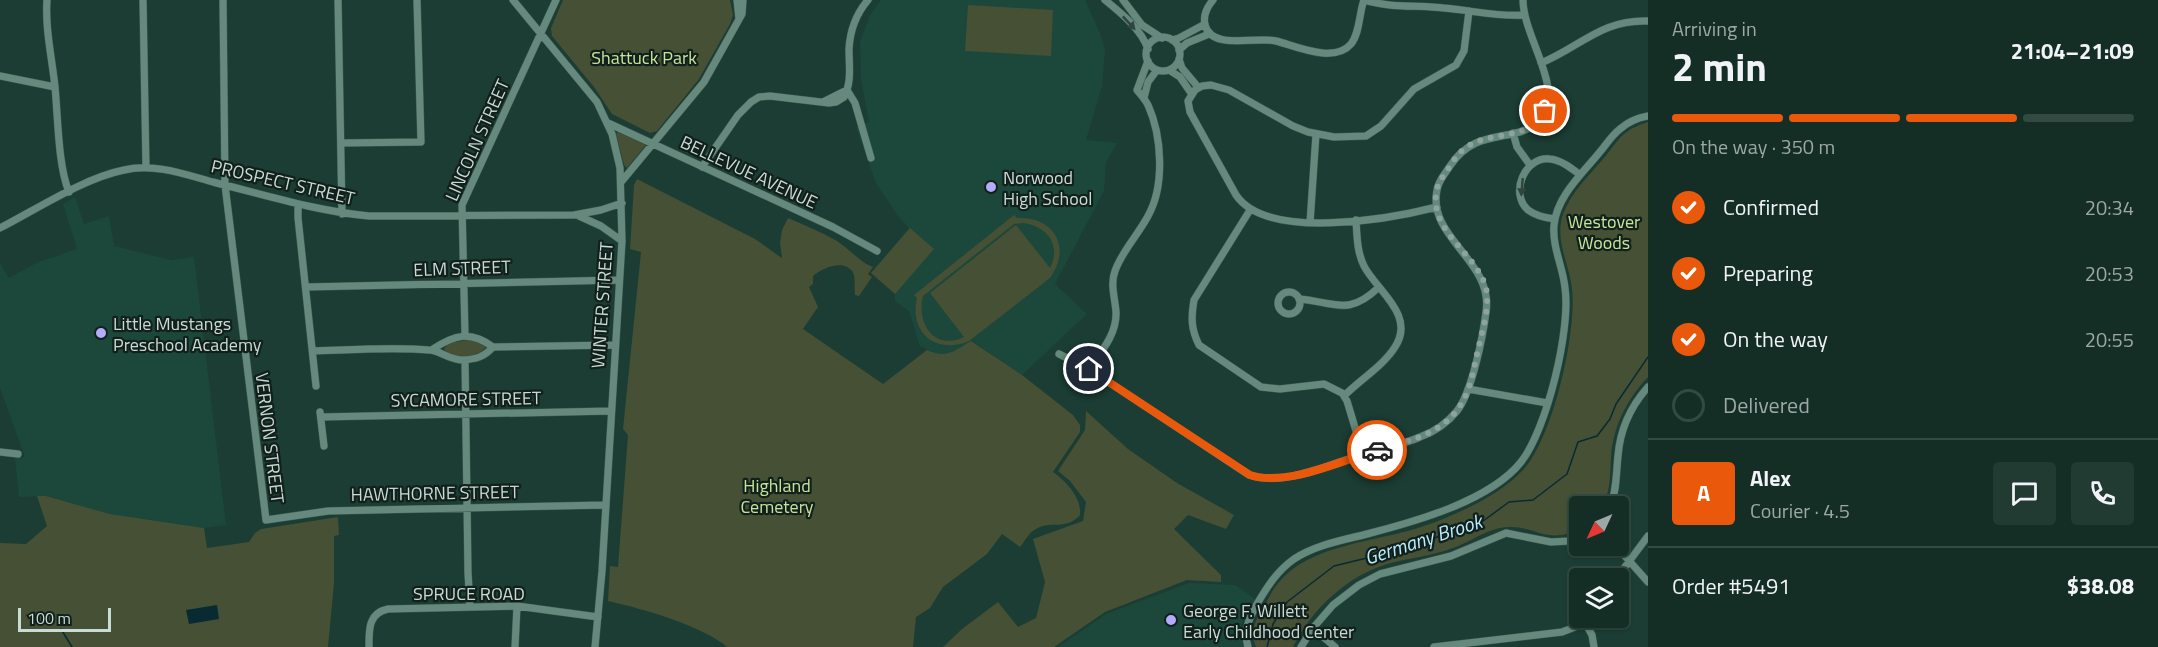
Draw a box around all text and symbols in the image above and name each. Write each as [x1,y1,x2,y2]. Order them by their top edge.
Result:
text: Arriving in [1672,13,1757,44]
one-way arrow [1122,15,1136,30]
text: 21:04–21:09 [2011,34,2134,68]
text: 2 min [1672,37,1767,96]
park label: Shattuck Park [591,44,697,71]
street label: LINCOLN STREET [438,74,516,205]
pin [1519,85,1570,136]
icon: bag [1528,94,1561,127]
street label: BELLEVUE AVENUE [676,128,822,216]
text: On the way · 350 m [1672,131,1835,162]
street label: PROSPECT STREET [208,152,358,212]
place label: Norwood High School [1003,164,1092,212]
one-way arrow [1517,177,1527,196]
marker: Norwood High School [984,180,998,194]
text: Confirmed [1723,190,1819,224]
icon: check [1672,191,1705,224]
text: 20:34 [2085,192,2134,223]
park label: Westover Woods [1568,208,1640,256]
street label: WINTER STREET [584,240,620,369]
street label: ELM STREET [413,253,512,283]
text: Preparing [1723,256,1813,290]
icon: check [1672,257,1705,290]
text: 20:53 [2085,258,2134,289]
place label: Little Mustangs Preschool Academy [113,310,262,358]
text: On the way [1723,322,1828,356]
icon: check [1672,323,1705,356]
text: 20:55 [2085,324,2134,355]
marker: Little Mustangs Preschool Academy [94,326,108,340]
pin [1063,343,1114,394]
icon: home [1072,352,1105,385]
street label: VERNON STREET [249,371,291,505]
street label: SYCAMORE STREET [390,384,542,414]
text: Delivered [1723,388,1810,422]
courier [1347,420,1407,480]
icon: car [1361,434,1394,467]
text: Alex [1750,461,1791,495]
button: chat [1993,462,2056,525]
button: phone [2071,462,2134,525]
park label: Highland Cemetery [740,472,814,520]
text: A [1697,476,1710,510]
street label: HAWTHORNE STREET [350,478,520,508]
text: Courier · 4.5 [1750,495,1850,526]
north arrow [1569,496,1629,556]
map controls [1569,496,1629,628]
water label: Germany Brook [1360,505,1488,573]
button: layers [1569,568,1629,628]
text: Order #5491 [1672,569,1791,603]
text: $38.08 [2067,569,2134,603]
street label: SPRUCE ROAD [413,580,525,607]
place label: George F. Willett Early Childhood Center [1183,597,1354,645]
scale bar [18,605,111,632]
text: 100 m [27,606,71,630]
marker: George F. Willett Early Childhood Center [1164,613,1178,627]

